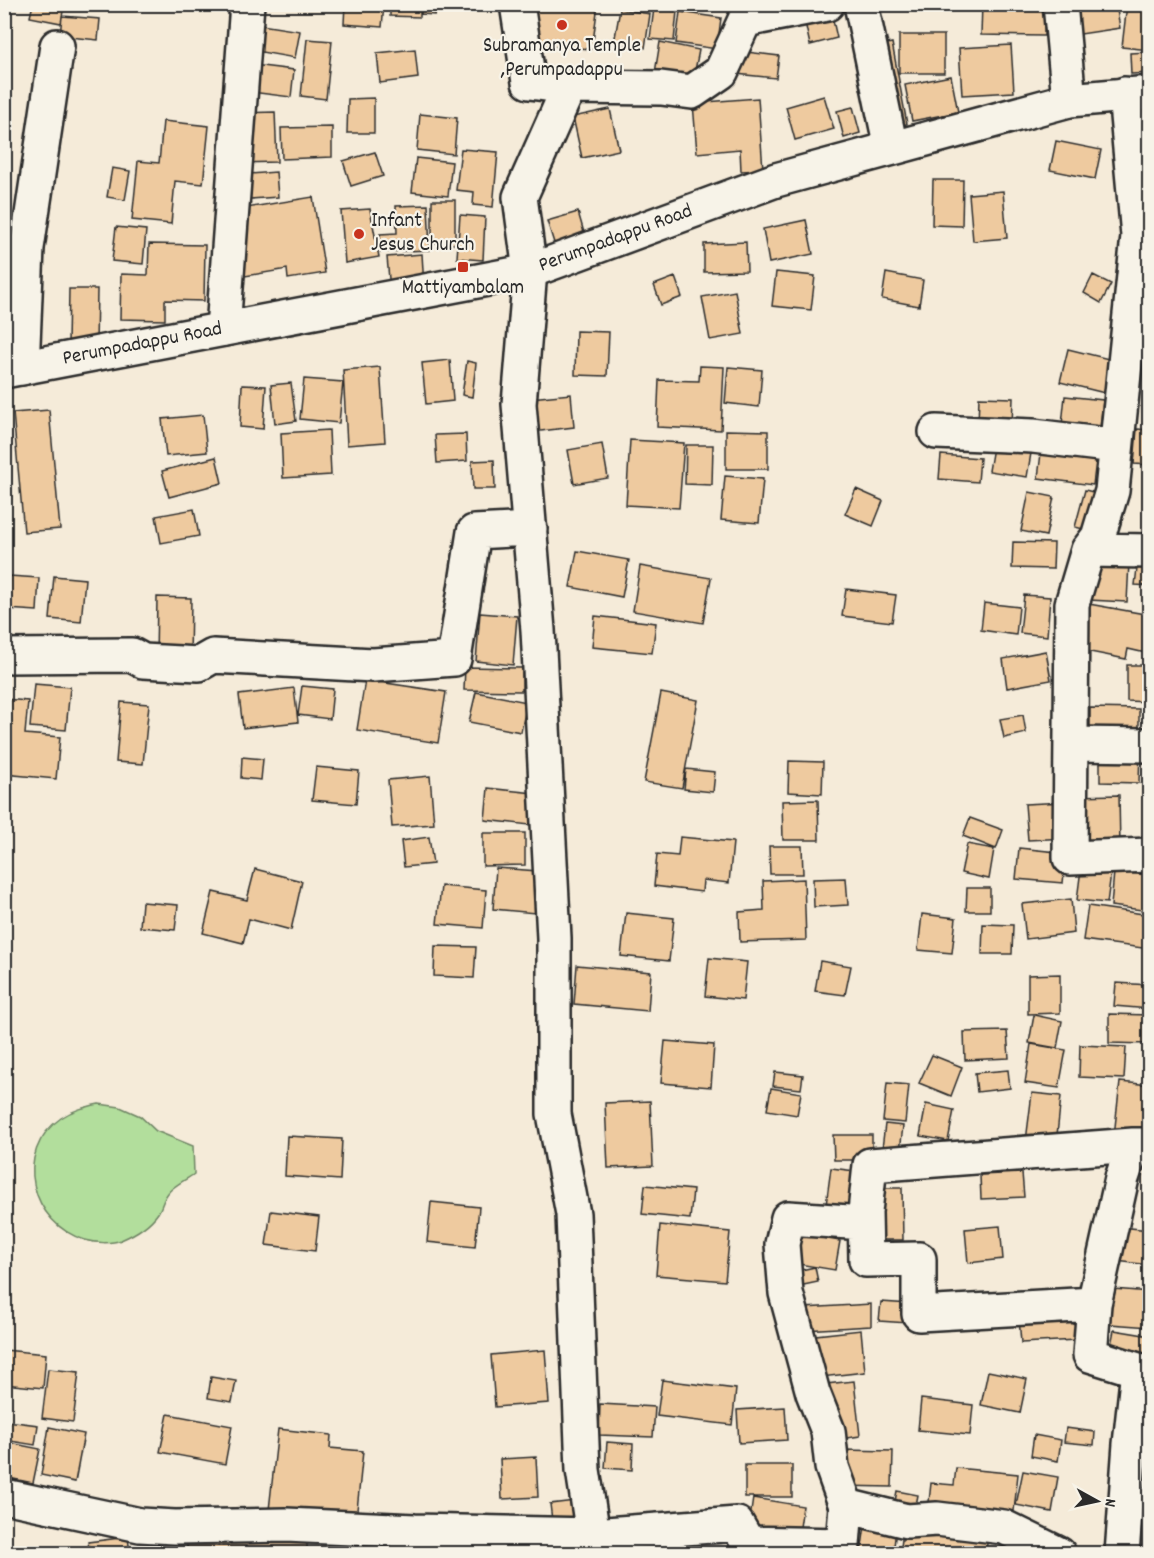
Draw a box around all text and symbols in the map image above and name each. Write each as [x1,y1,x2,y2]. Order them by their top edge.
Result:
marker: Subramanya Temple ,Perumpadappu [555,18,569,32]
place label: Subramanya Temple ,Perumpadappu [483,32,641,86]
street label: Perumpadappu Road [535,197,697,281]
place label: Infant Jesus Church [371,207,474,261]
marker: Infant Jesus Church [352,227,366,241]
marker: Mattiyambalam [456,260,470,274]
place label: Mattiyambalam [402,274,524,304]
street label: Perumpadappu Road [60,315,225,375]
north arrow [1067,1471,1127,1531]
text: N [1097,1497,1121,1508]

